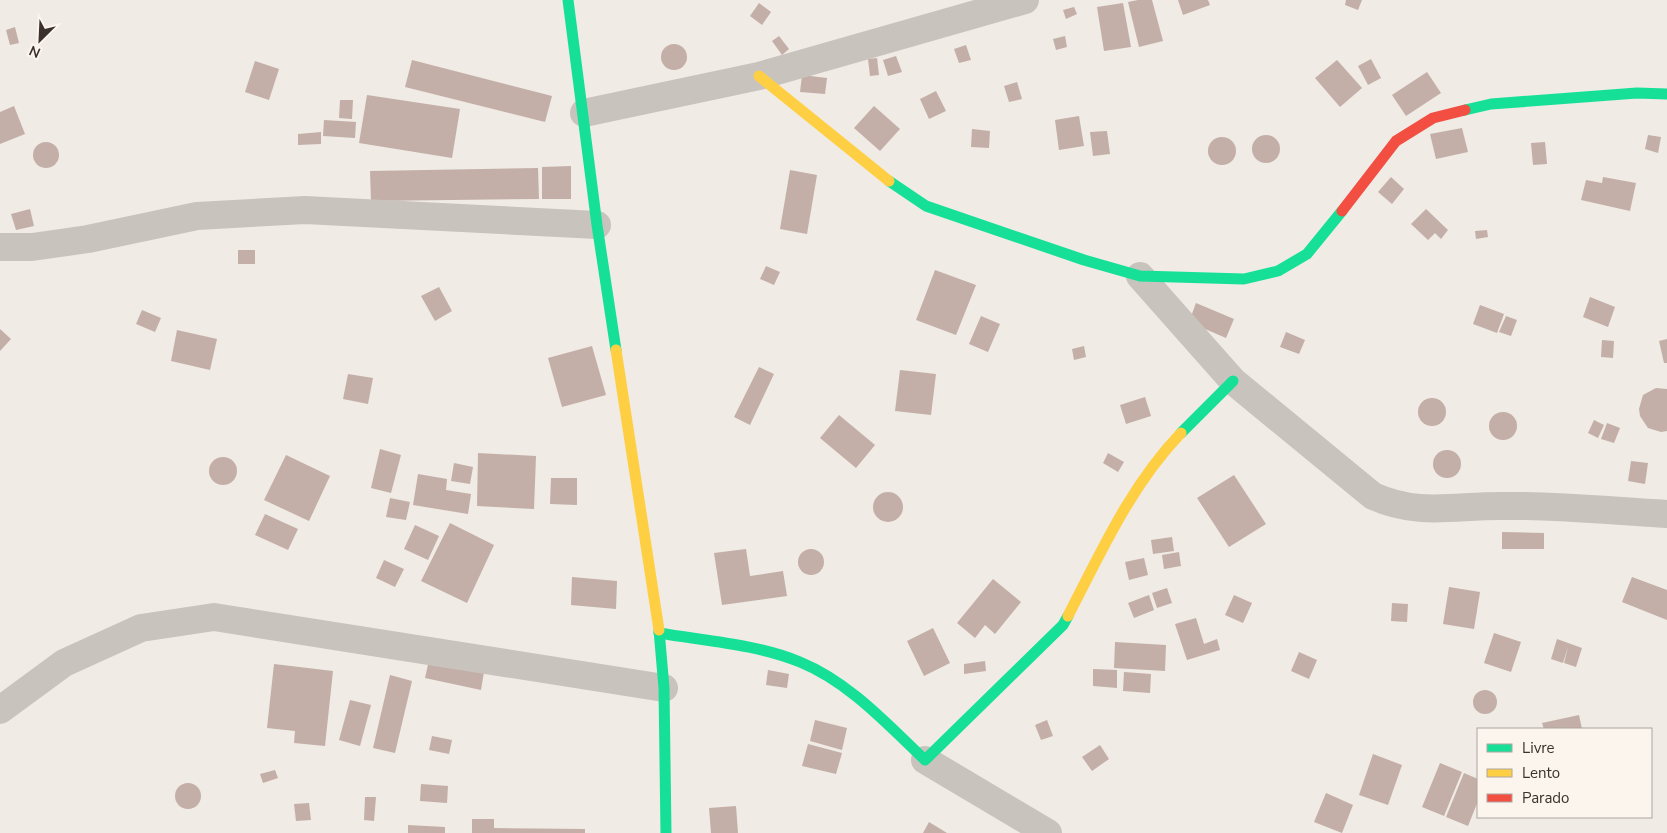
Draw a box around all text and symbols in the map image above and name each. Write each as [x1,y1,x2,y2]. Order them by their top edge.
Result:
north arrow [15,15,65,65]
text: N [26,41,44,62]
legend [1477,728,1652,818]
text: Livre [1522,738,1555,758]
text: Lento [1522,763,1560,783]
text: Parado [1522,788,1569,808]

